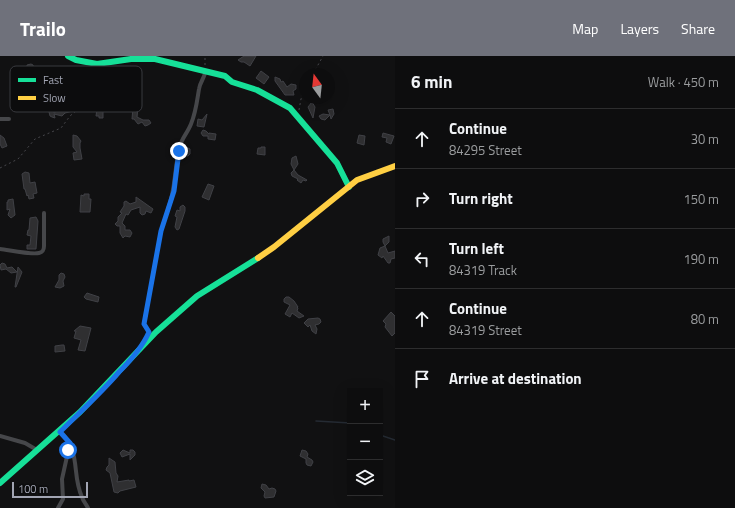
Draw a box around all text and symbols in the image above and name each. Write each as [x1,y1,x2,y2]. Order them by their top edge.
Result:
text: Trailo [20,14,66,43]
text: Map [572,18,598,39]
text: Layers [620,18,659,39]
text: Share [681,18,715,39]
legend [10,66,142,112]
north arrow [299,68,335,104]
text: 6 min [411,69,452,95]
text: Fast [43,72,63,88]
text: Walk · 450 m [648,72,719,92]
text: Slow [43,90,66,106]
text: Continue [449,117,507,140]
icon: ahead [411,128,433,150]
text: 30 m [691,129,719,149]
text: 84295 Street [449,140,522,160]
route end [170,142,188,160]
text: Turn right [449,187,513,210]
icon: right [411,188,433,210]
text: 150 m [683,189,719,209]
text: Turn left [449,237,504,260]
icon: left [411,248,433,270]
text: 190 m [683,249,719,269]
text: 84319 Track [449,260,517,280]
text: Continue [449,297,507,320]
icon: ahead [411,308,433,330]
text: 80 m [691,309,719,329]
text: 84319 Street [449,320,522,340]
text: Arrive at destination [449,367,582,390]
icon: arrive [411,368,433,390]
map controls [347,388,383,496]
button: + [347,388,383,424]
button: − [347,424,383,460]
route start [59,441,77,459]
button: layers [347,460,383,496]
scale bar [12,480,88,499]
text: 100 m [18,481,48,497]

